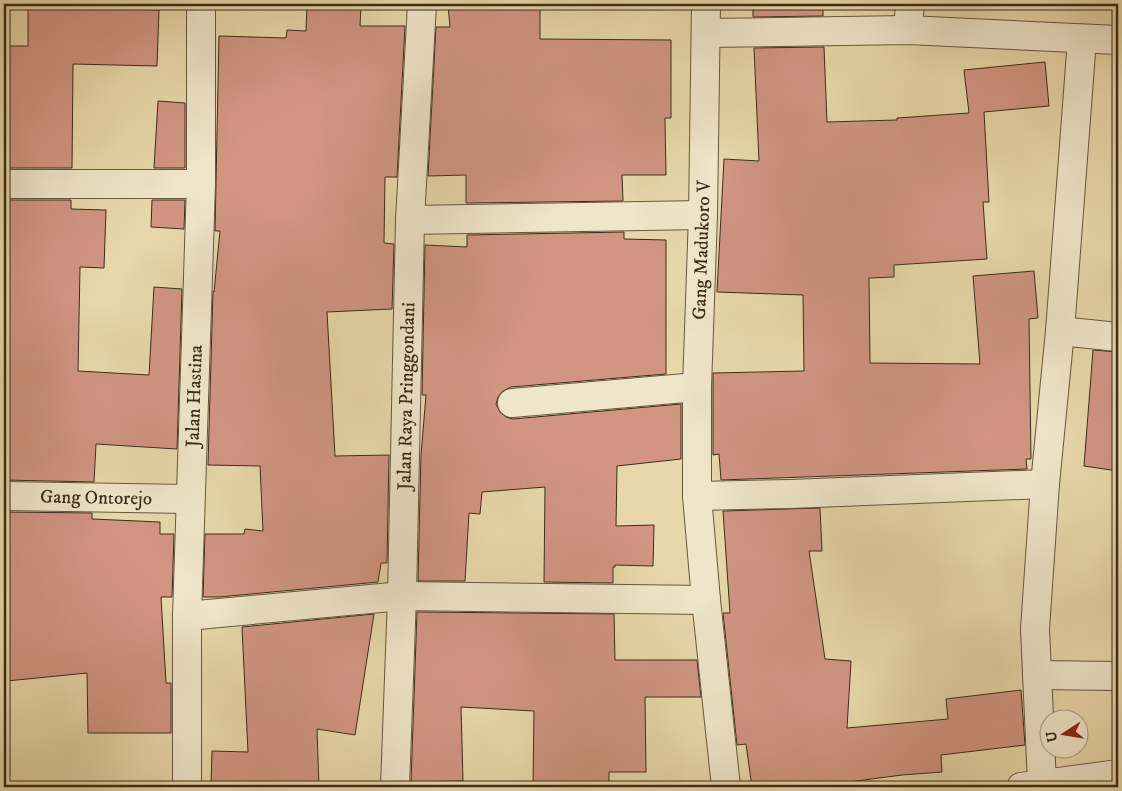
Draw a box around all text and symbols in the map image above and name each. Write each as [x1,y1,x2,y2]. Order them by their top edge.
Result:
street label: Gang Madukoro V [688,179,716,320]
street label: Jalan Raya Pringgondani [393,302,420,492]
street label: Jalan Hastina [181,345,207,450]
street label: Gang Ontorejo [40,485,152,510]
north arrow [1040,708,1090,758]
text: U [1042,729,1062,744]

